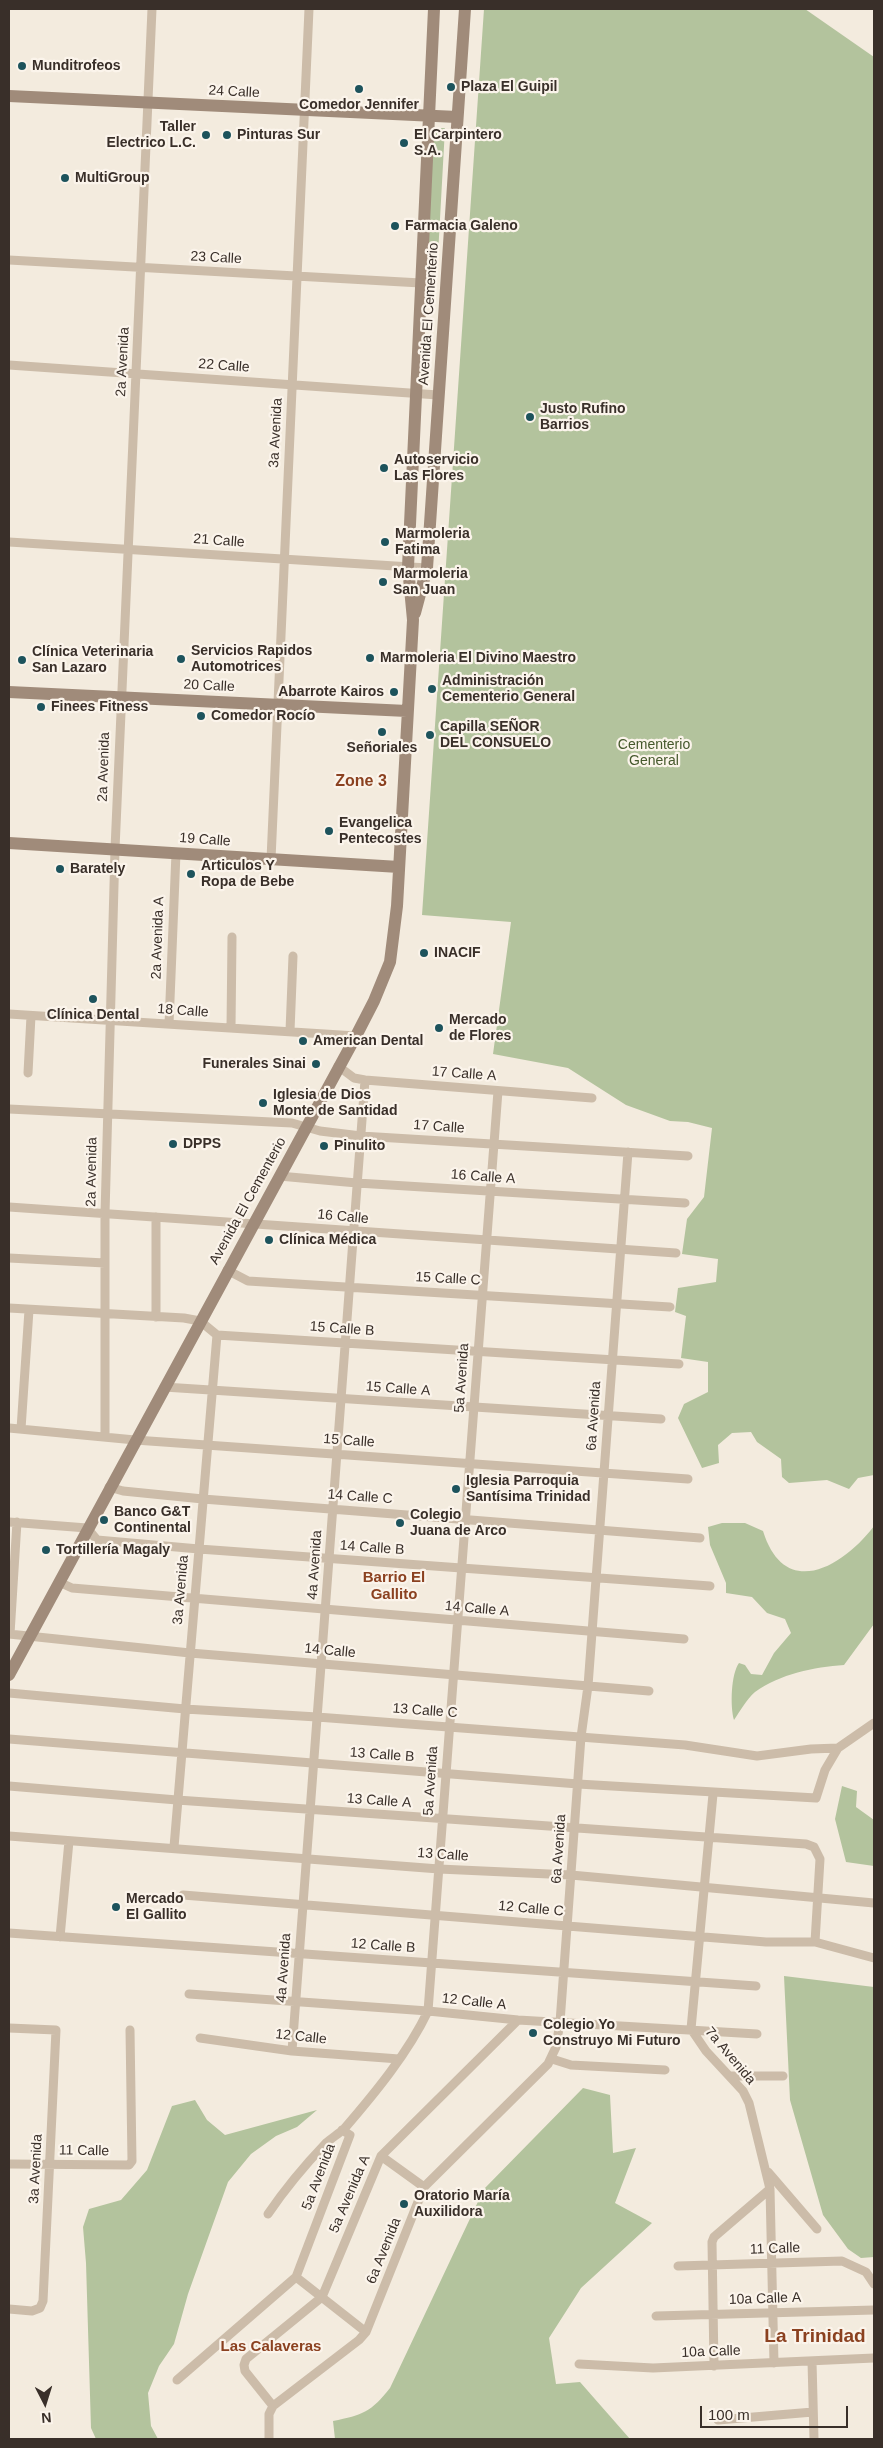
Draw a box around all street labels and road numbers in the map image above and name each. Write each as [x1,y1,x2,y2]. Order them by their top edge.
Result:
street label: 24 Calle [208,82,260,102]
street label: Avenida El Cementerio [416,242,442,386]
street label: 23 Calle [190,248,242,268]
street label: 2a Avenida [113,327,133,397]
street label: 22 Calle [198,356,250,376]
street label: 3a Avenida [266,398,286,468]
street label: 21 Calle [193,531,245,551]
street label: 20 Calle [183,676,235,696]
street label: 2a Avenida [94,732,114,802]
street label: 19 Calle [179,830,231,850]
street label: 2a Avenida A [148,896,168,980]
street label: 18 Calle [157,1001,209,1021]
street label: 17 Calle A [431,1063,497,1085]
street label: 17 Calle [413,1117,465,1137]
street label: Avenida El Cementerio [206,1134,290,1268]
street label: 2a Avenida [83,1137,101,1207]
street label: 16 Calle A [450,1166,516,1188]
street label: 16 Calle [317,1206,369,1228]
street label: 15 Calle C [415,1269,481,1289]
street label: 15 Calle B [309,1318,375,1340]
street label: 5a Avenida [451,1343,473,1413]
street label: 15 Calle A [365,1378,431,1400]
street label: 6a Avenida [583,1381,605,1451]
street label: 15 Calle [323,1431,375,1451]
street label: 14 Calle C [327,1486,393,1508]
street label: 4a Avenida [304,1530,326,1600]
street label: 14 Calle B [339,1537,405,1559]
street label: 3a Avenida [170,1554,192,1626]
street label: 14 Calle A [444,1598,510,1620]
street label: 14 Calle [304,1640,356,1662]
street label: 13 Calle C [392,1700,458,1722]
street label: 13 Calle B [349,1744,415,1766]
street label: 5a Avenida [420,1746,442,1816]
street label: 13 Calle A [346,1790,412,1812]
street label: 6a Avenida [548,1814,570,1884]
street label: 13 Calle [417,1845,469,1865]
street label: 12 Calle C [498,1898,564,1920]
street label: 4a Avenida [273,1933,295,2003]
street label: 12 Calle B [350,1935,416,1957]
street label: 12 Calle A [441,1990,507,2014]
street label: 7a Avenida [701,2024,759,2088]
street label: 12 Calle [275,2026,327,2048]
street label: 3a Avenida [26,2134,46,2204]
street label: 5a Avenida [299,2141,339,2213]
street label: 11 Calle [59,2142,109,2160]
street label: 5a Avenida A [326,2153,374,2235]
street label: 6a Avenida [363,2215,405,2287]
street label: 11 Calle [750,2240,800,2258]
street label: 10a Calle A [729,2289,801,2309]
street label: 10a Calle [681,2343,741,2361]

